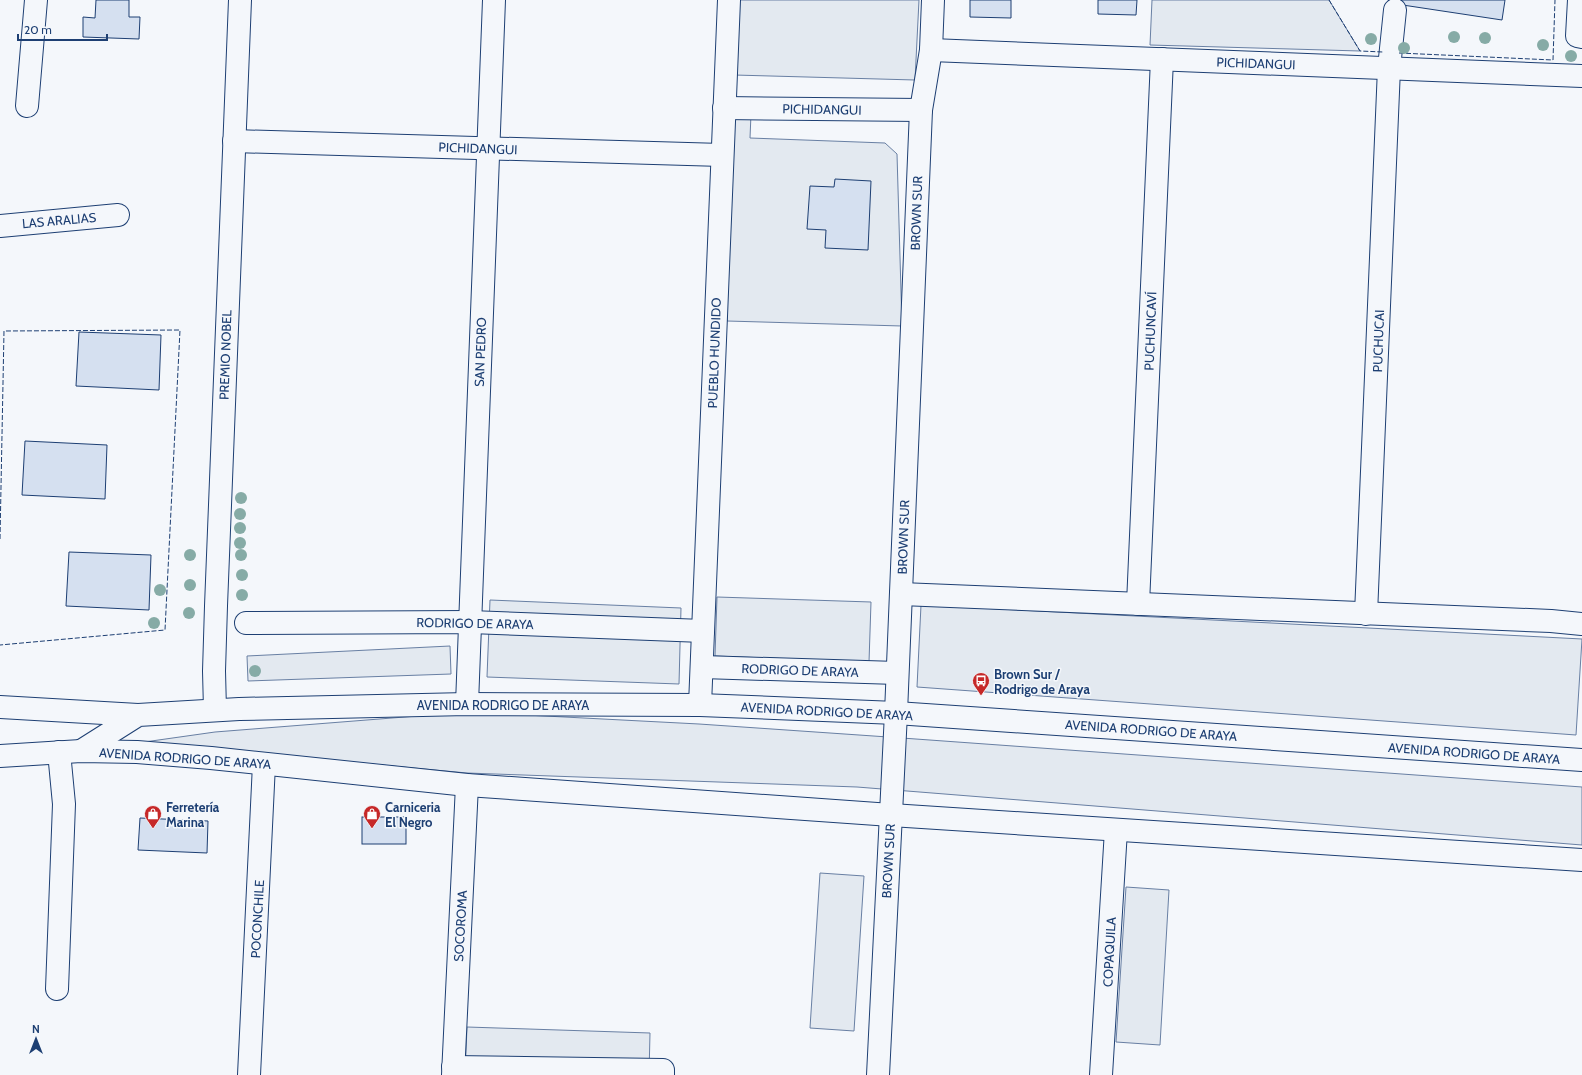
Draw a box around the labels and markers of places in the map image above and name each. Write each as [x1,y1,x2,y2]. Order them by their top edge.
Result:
place label: Brown Sur / Rodrigo de Araya [994,666,1090,697]
bus stop icon: Brown Sur / Rodrigo de Araya [971,671,991,696]
place label: Ferretería Marina [166,799,220,830]
place label: Carniceria El Negro [385,799,441,830]
shop icon: Ferretería Marina [143,804,163,829]
shop icon: Carniceria El Negro [362,804,382,829]

